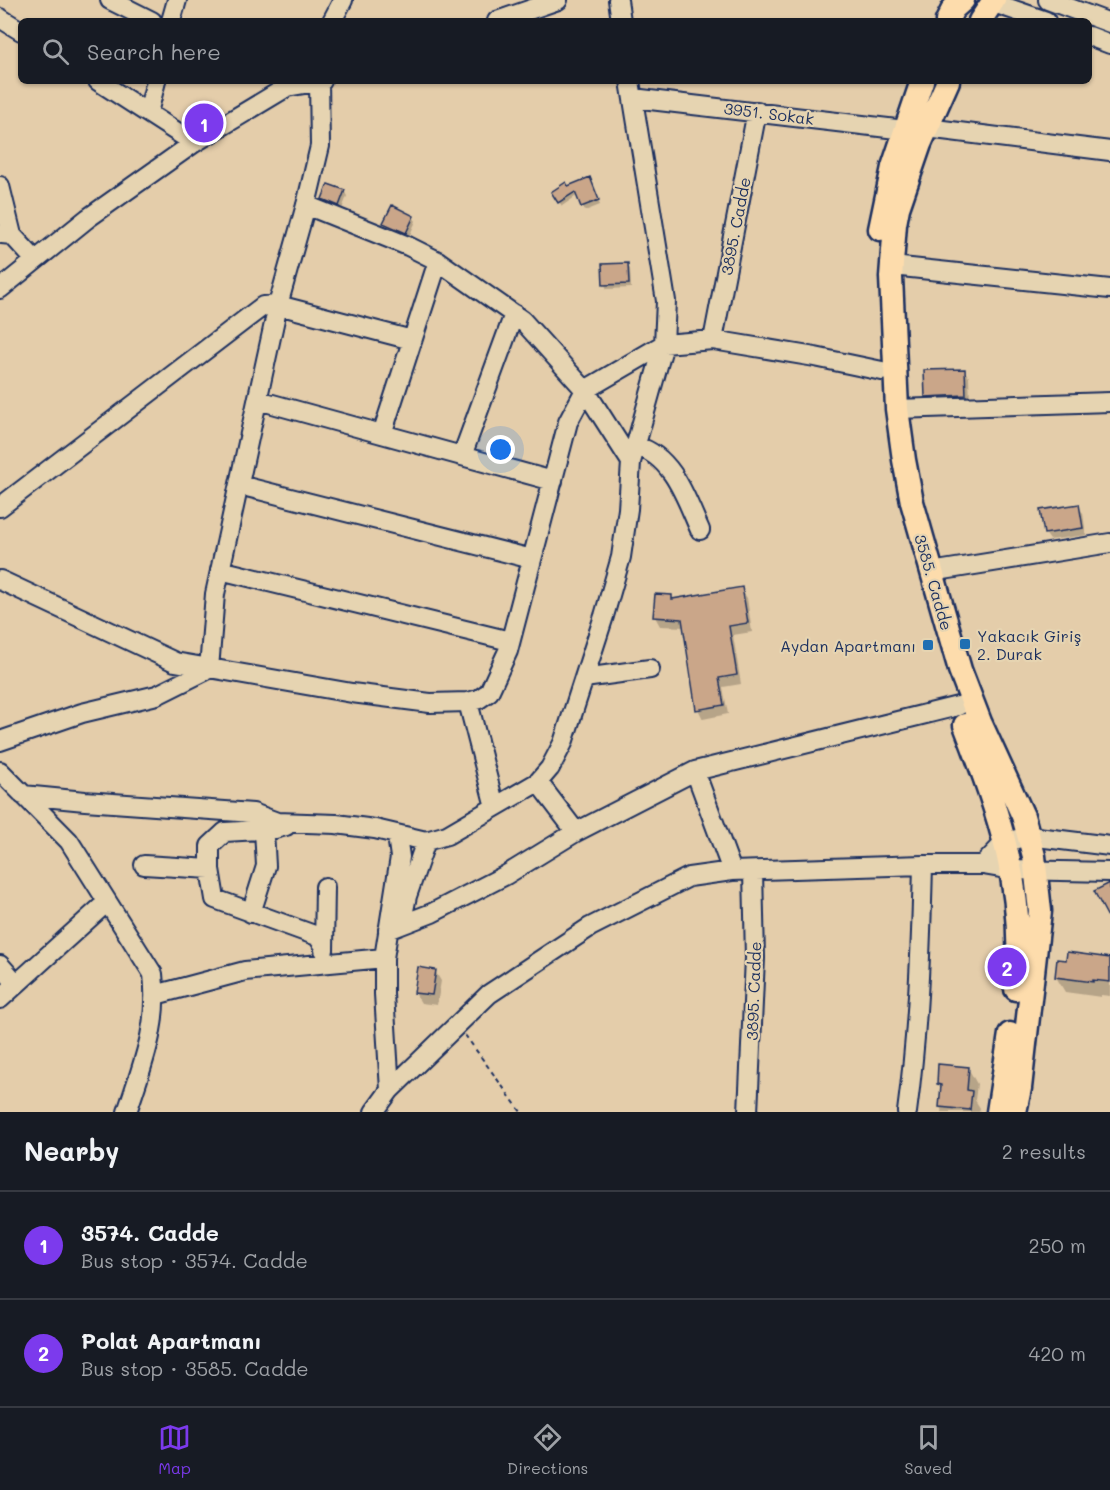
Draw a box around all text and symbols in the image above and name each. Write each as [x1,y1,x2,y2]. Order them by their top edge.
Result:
search box [18,18,1092,84]
icon: search [39,35,72,68]
text: Search here [87,37,221,66]
street label: 3951. Sokak [723,97,815,129]
pin: 1 [184,100,224,146]
street label: 3895. Cadde [715,175,755,277]
your location [486,435,515,464]
street label: 3585. Cadde [910,531,958,633]
place label: Yakacık Giriş 2. Durak [977,625,1081,664]
place label: Aydan Apartmanı [780,635,916,656]
marker: Yakacık Giriş 2. Durak [958,637,972,651]
marker: Aydan Apartmanı [921,638,935,652]
street label: 3895. Cadde [741,941,765,1041]
pin: 2 [988,944,1026,990]
text: Nearby [24,1134,119,1168]
text: 2 results [1002,1138,1086,1164]
text: 3574. Cadde [81,1218,219,1247]
text: 1 [39,1232,48,1258]
text: 250 m [1029,1232,1086,1258]
text: Bus stop · 3574. Cadde [81,1247,308,1273]
text: Polat Apartmanı [81,1326,262,1355]
text: 2 [38,1340,49,1366]
text: 420 m [1028,1340,1086,1366]
text: Bus stop · 3585. Cadde [81,1355,309,1381]
tab: Map [158,1421,191,1478]
tab: Directions [507,1421,588,1478]
tab: Saved [904,1421,952,1478]

